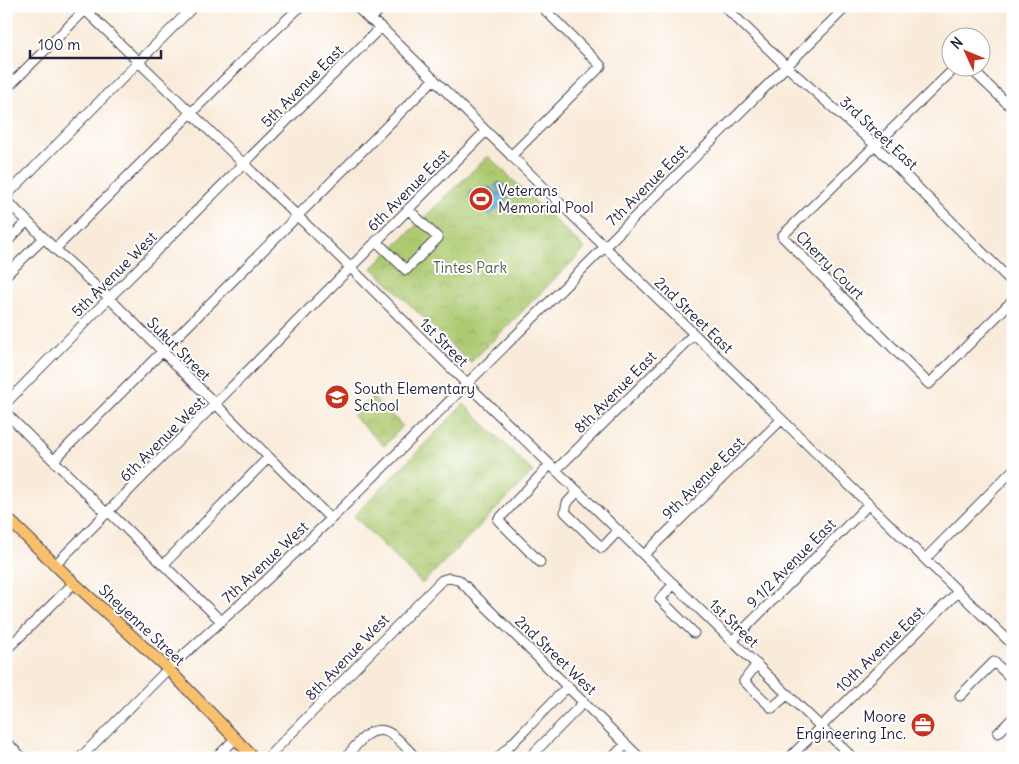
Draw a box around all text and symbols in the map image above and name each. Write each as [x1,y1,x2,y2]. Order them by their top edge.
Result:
scale bar [30,28,161,60]
north arrow [942,28,992,78]
text: N [947,33,966,53]
text: 100 m [38,35,80,54]
street label: 5th Avenue East [257,41,347,131]
street label: 3rd Street East [836,92,922,174]
street label: 7th Avenue East [602,140,692,230]
street label: 6th Avenue East [363,145,453,235]
place label: Veterans Memorial Pool [498,181,594,217]
sports icon: Veterans Memorial Pool [468,186,494,212]
street label: 5th Avenue West [67,227,161,321]
street label: Cherry Court [792,227,868,303]
park label: Tintes Park [433,258,507,277]
street label: 2nd Street East [651,273,737,357]
street label: Sukut Street [143,313,215,385]
street label: 1st Street [416,314,472,370]
street label: 8th Avenue East [570,347,660,437]
place label: South Elementary School [354,379,475,415]
school or university icon: South Elementary School [324,384,350,410]
street label: 6th Avenue West [115,392,209,486]
street label: 9th Avenue East [658,433,748,523]
street label: 9 1/2 Avenue East [742,514,840,612]
street label: 7th Avenue West [218,517,312,607]
street label: Sheyenne Street [95,580,189,670]
street label: 1st Street [705,595,763,651]
street label: 10th Avenue East [832,602,928,696]
street label: 8th Avenue West [301,610,393,704]
street label: 2nd Street West [511,611,601,699]
place label: Moore Engineering Inc. [796,707,906,743]
office icon: Moore Engineering Inc. [910,712,936,738]

